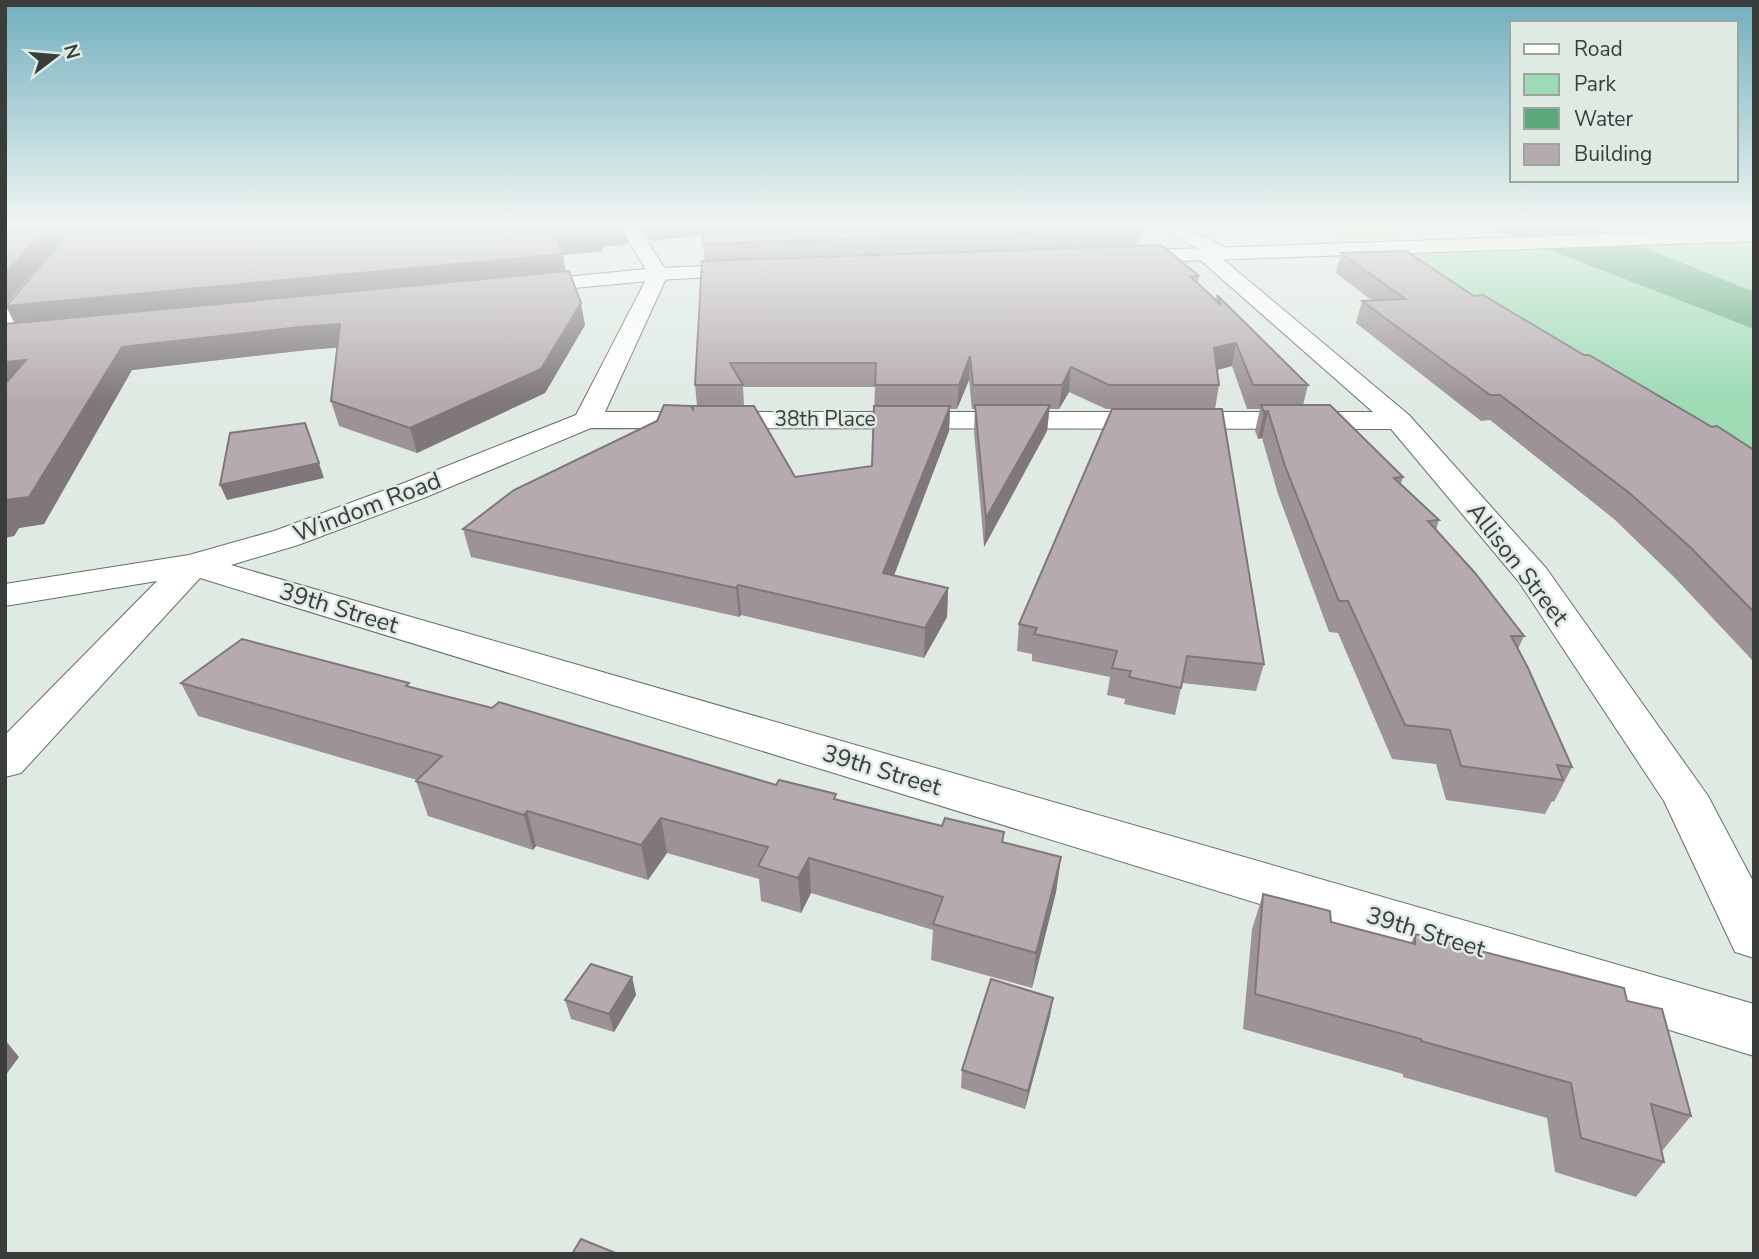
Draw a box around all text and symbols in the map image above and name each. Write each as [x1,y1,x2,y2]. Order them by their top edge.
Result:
north arrow [21,21,91,91]
legend [1510,21,1738,182]
text: Road [1574,35,1623,63]
text: N [57,41,86,62]
text: Park [1574,70,1616,98]
text: Water [1574,105,1633,133]
text: Building [1574,140,1652,168]
street label: 38th Place [774,405,876,433]
street label: Windom Road [289,464,445,550]
street label: Allison Street [1460,496,1576,632]
street label: 39th Street [276,575,403,641]
street label: 39th Street [819,737,946,803]
street label: 39th Street [1363,899,1490,965]

